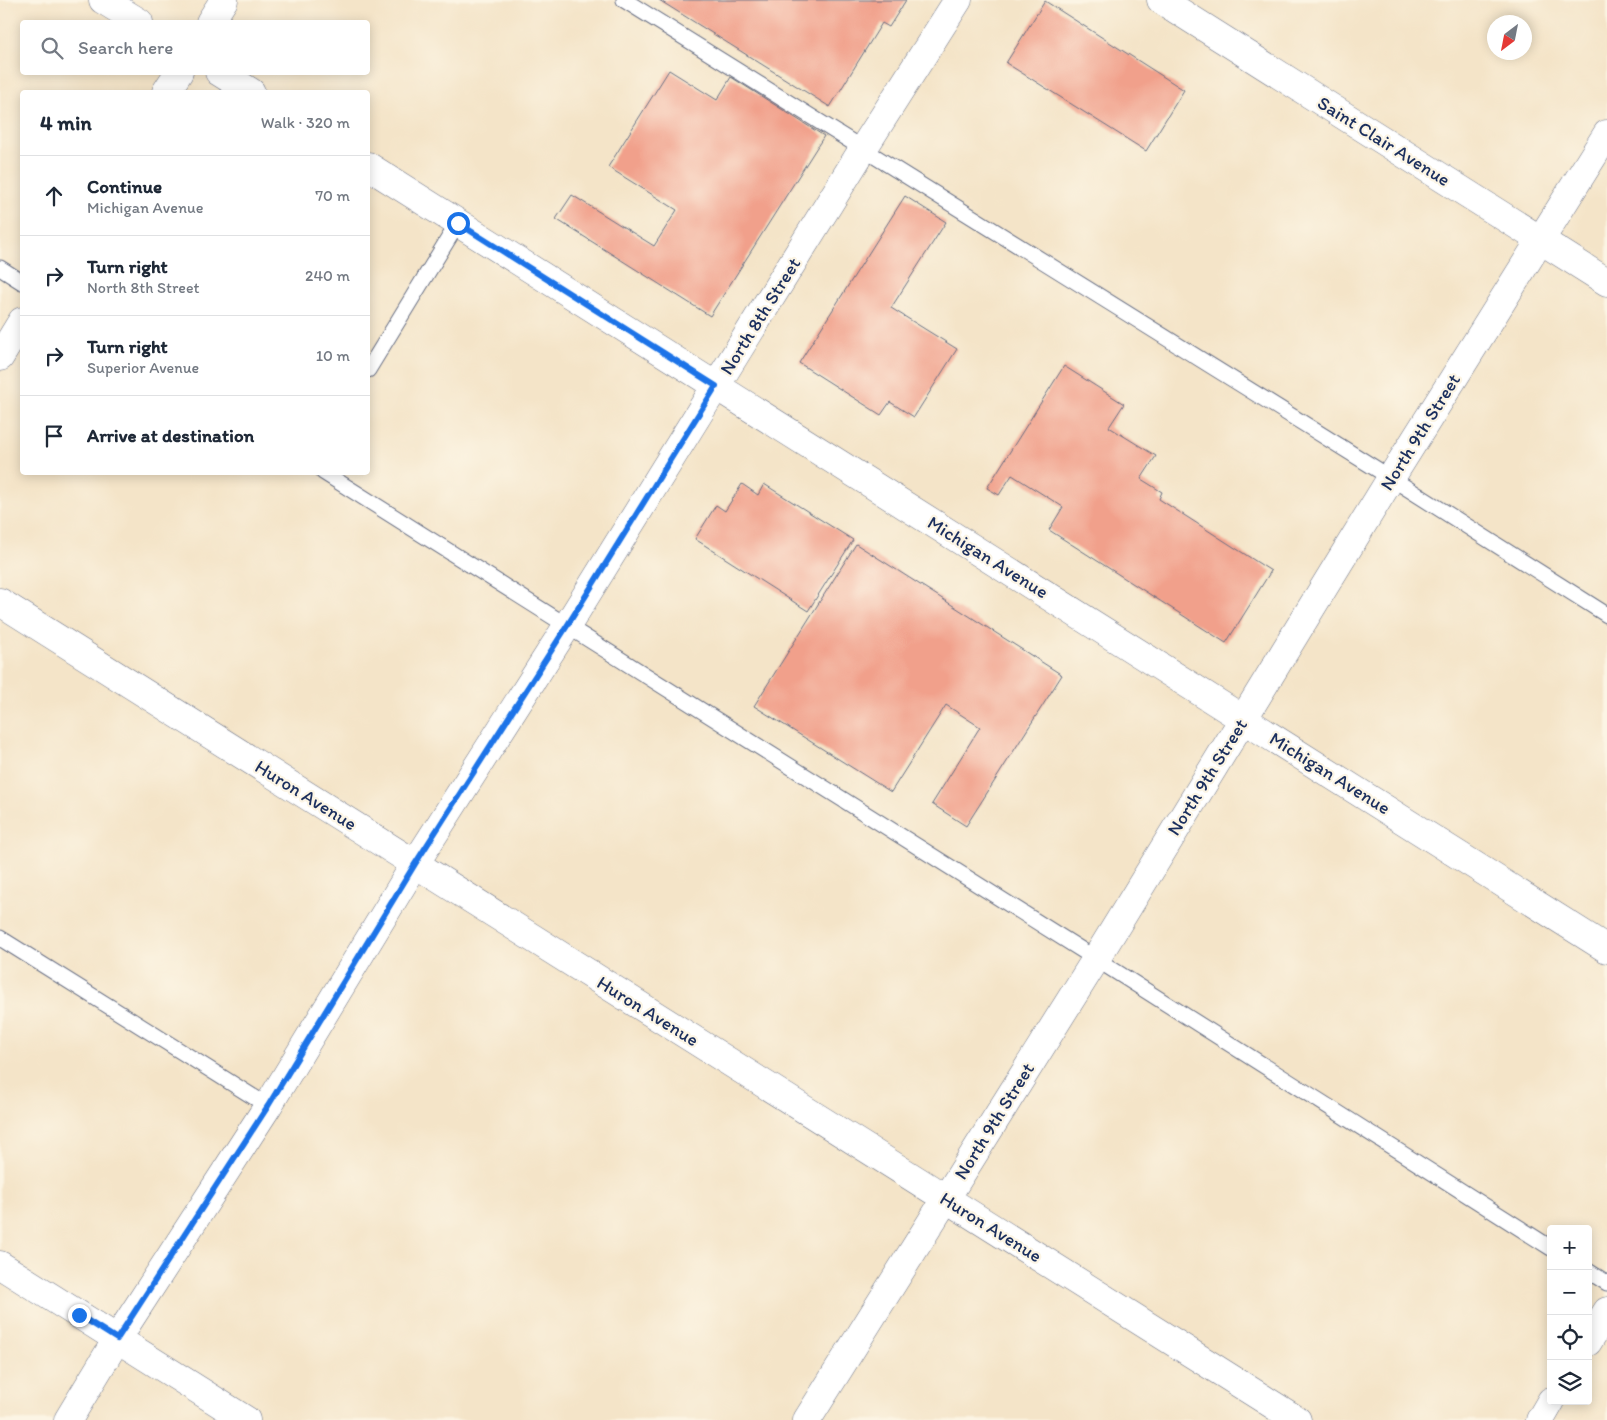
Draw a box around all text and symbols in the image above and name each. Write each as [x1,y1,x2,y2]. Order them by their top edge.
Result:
north arrow [1487,15,1532,60]
search box [20,20,370,75]
icon: search [38,34,66,62]
text: Search here [78,36,173,59]
street label: Saint Clair Avenue [1313,91,1455,191]
text: 4 min [40,110,92,135]
text: Walk · 320 m [261,113,350,132]
text: Continue [87,175,162,198]
icon: ahead [40,182,68,210]
text: 70 m [315,186,350,205]
text: Michigan Avenue [87,198,203,217]
route start [447,212,470,235]
street label: North 8th Street [715,253,805,379]
text: Turn right [87,255,168,278]
icon: right [40,262,68,290]
text: 240 m [305,266,350,285]
text: North 8th Street [87,278,200,297]
text: Turn right [87,335,168,358]
icon: right [40,342,68,370]
text: 10 m [316,346,350,365]
text: Superior Avenue [87,358,199,377]
street label: North 9th Street [1375,369,1465,495]
icon: arrive [40,422,68,450]
text: Arrive at destination [87,424,254,447]
street label: Michigan Avenue [923,511,1053,603]
street label: North 9th Street [1162,714,1252,840]
street label: Michigan Avenue [1265,727,1395,819]
street label: Huron Avenue [251,755,361,835]
street label: Huron Avenue [593,971,703,1051]
street label: North 9th Street [949,1058,1039,1184]
street label: Huron Avenue [936,1187,1046,1267]
map controls [1547,1225,1592,1405]
button: + [1547,1225,1592,1270]
button: − [1547,1270,1592,1315]
route end [68,1304,91,1327]
button: locate [1547,1315,1592,1360]
button: layers [1547,1360,1592,1405]

